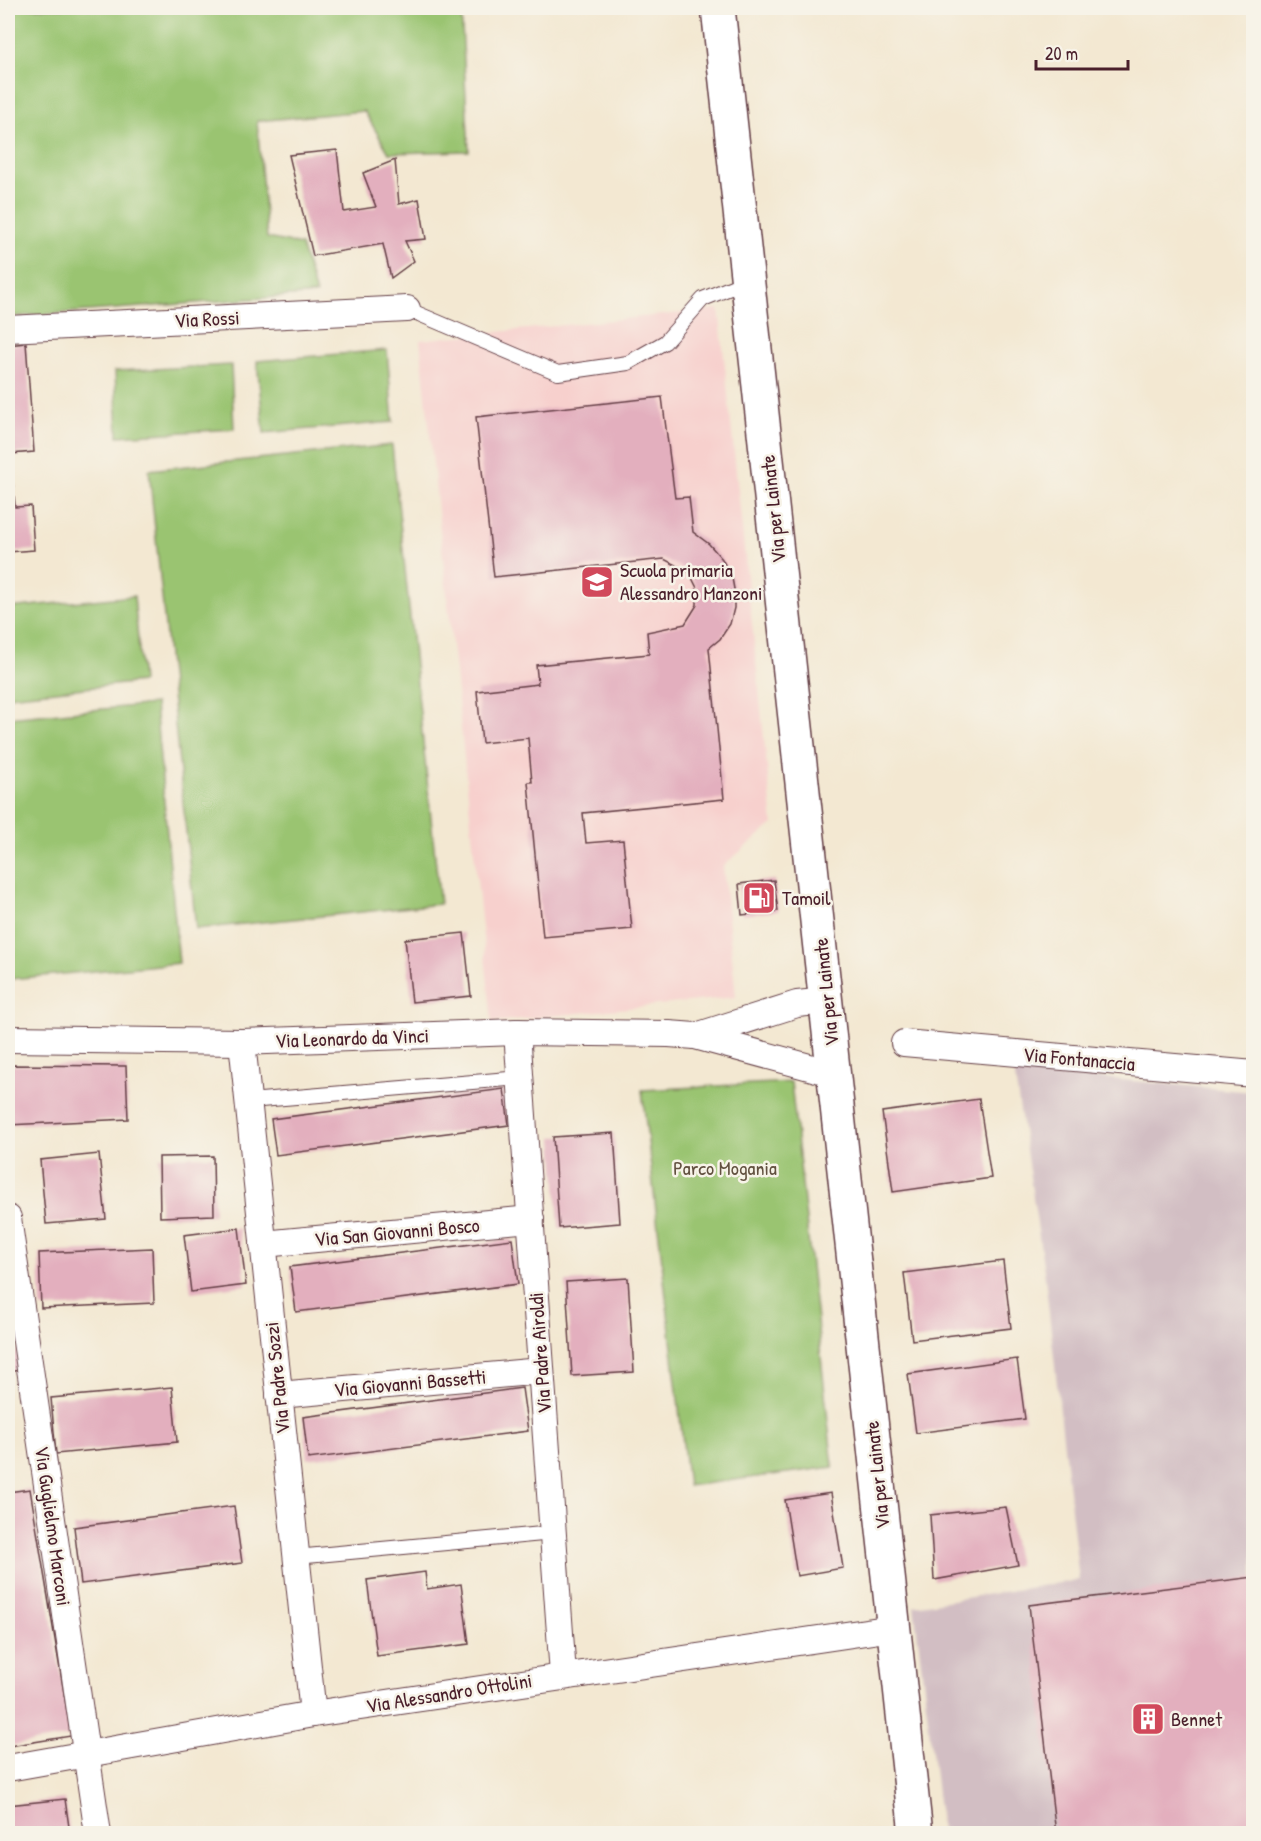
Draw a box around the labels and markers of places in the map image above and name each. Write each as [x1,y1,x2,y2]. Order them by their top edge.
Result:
place label: Scuola primaria Alessandro Manzoni [620,556,762,606]
school or university icon: Scuola primaria Alessandro Manzoni [579,564,615,600]
fuel station icon: Tamoil [741,880,777,916]
place label: Tamoil [782,884,831,911]
building icon: Bennet [1130,1701,1166,1737]
place label: Bennet [1171,1705,1223,1732]

